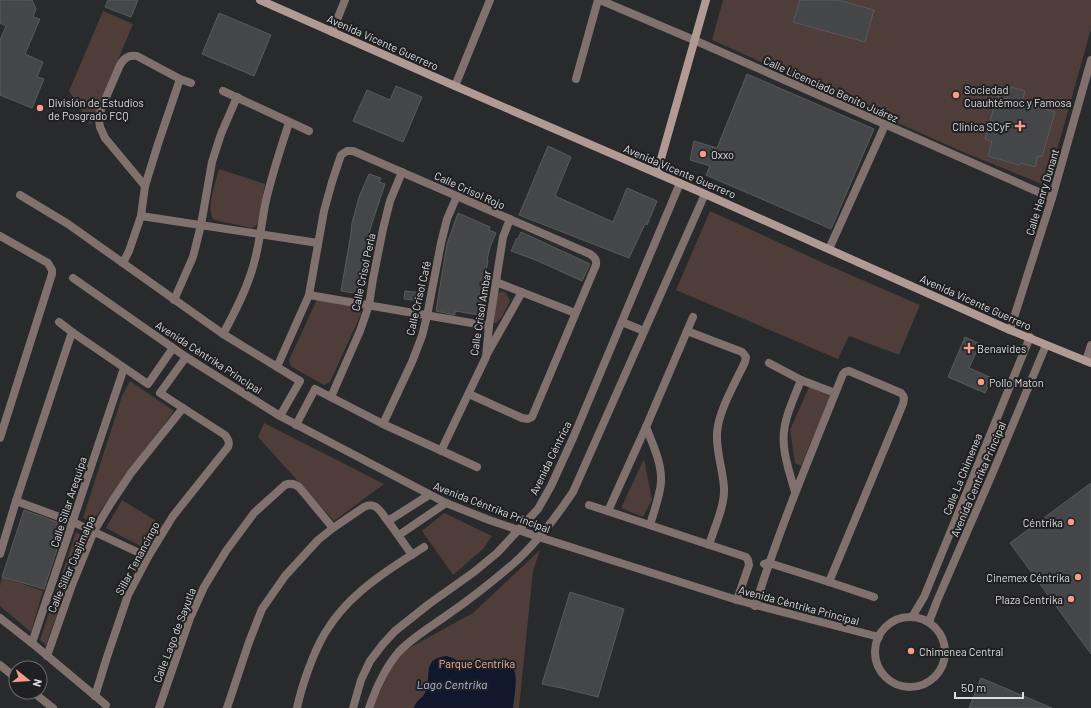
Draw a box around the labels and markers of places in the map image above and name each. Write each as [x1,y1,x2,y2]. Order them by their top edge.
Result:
place label: Sociedad Cuauhtémoc y Famosa [964,83,1071,109]
marker: Sociedad Cuauhtémoc y Famosa [951,90,961,100]
place label: División de Estudios de Posgrado FCQ [48,96,144,122]
marker: División de Estudios de Posgrado FCQ [35,103,45,113]
place label: Clinica SCyF [952,120,1011,133]
marker: Clinica SCyF [1014,120,1026,132]
place label: Oxxo [711,148,734,161]
marker: Oxxo [698,149,708,159]
place label: Benavides [977,342,1026,355]
marker: Benavides [964,343,974,353]
place label: Pollo Maton [989,376,1044,389]
marker: Pollo Maton [976,377,986,387]
place label: Céntrika [1023,516,1063,529]
marker: Céntrika [1066,517,1076,527]
place label: Cinemex Céntrika [986,571,1070,584]
marker: Cinemex Céntrika [1073,572,1083,582]
place label: Plaza Centrika [995,593,1063,606]
marker: Plaza Centrika [1066,594,1076,604]
place label: Chimenea Central [919,645,1003,658]
marker: Chimenea Central [906,646,916,656]

